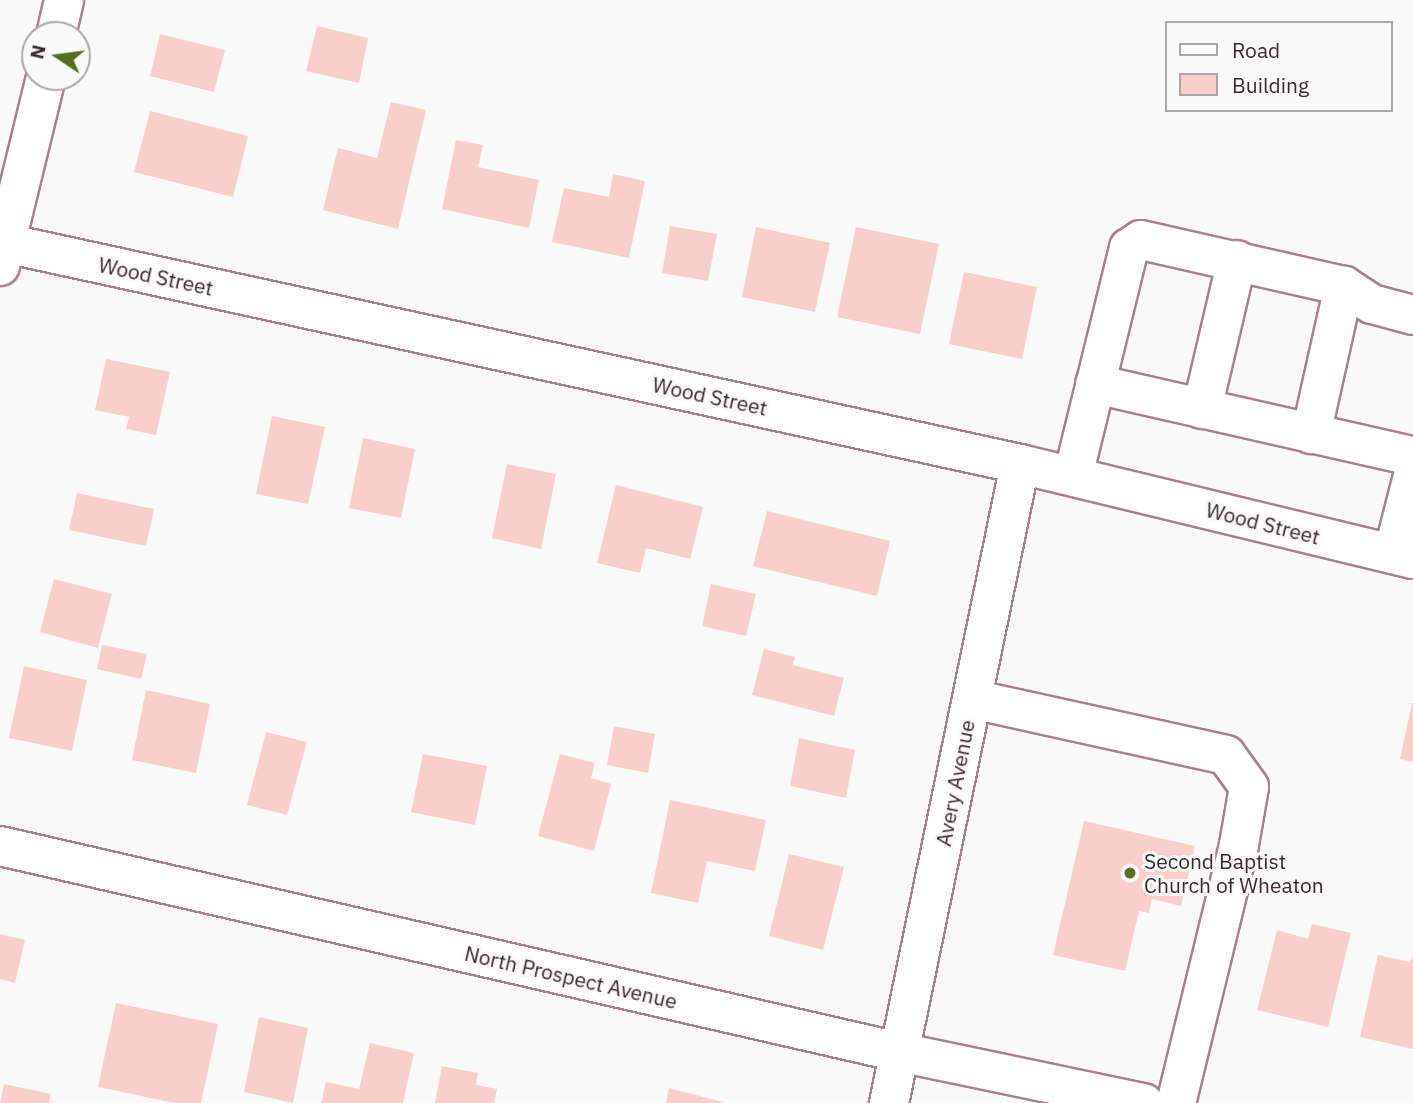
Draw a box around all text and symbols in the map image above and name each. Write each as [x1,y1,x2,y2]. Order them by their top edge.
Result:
north arrow [21,21,91,91]
legend [1164,21,1392,112]
text: Road [1232,36,1280,64]
text: N [24,42,51,61]
text: Building [1232,71,1309,99]
street label: Wood Street [96,252,216,300]
street label: Wood Street [650,372,770,420]
street label: Wood Street [1203,497,1323,549]
street label: Avery Avenue [930,718,980,848]
place label: Second Baptist Church of Wheaton [1144,848,1324,898]
marker: Second Baptist Church of Wheaton [1122,865,1138,881]
street label: North Prospect Avenue [462,940,680,1014]

